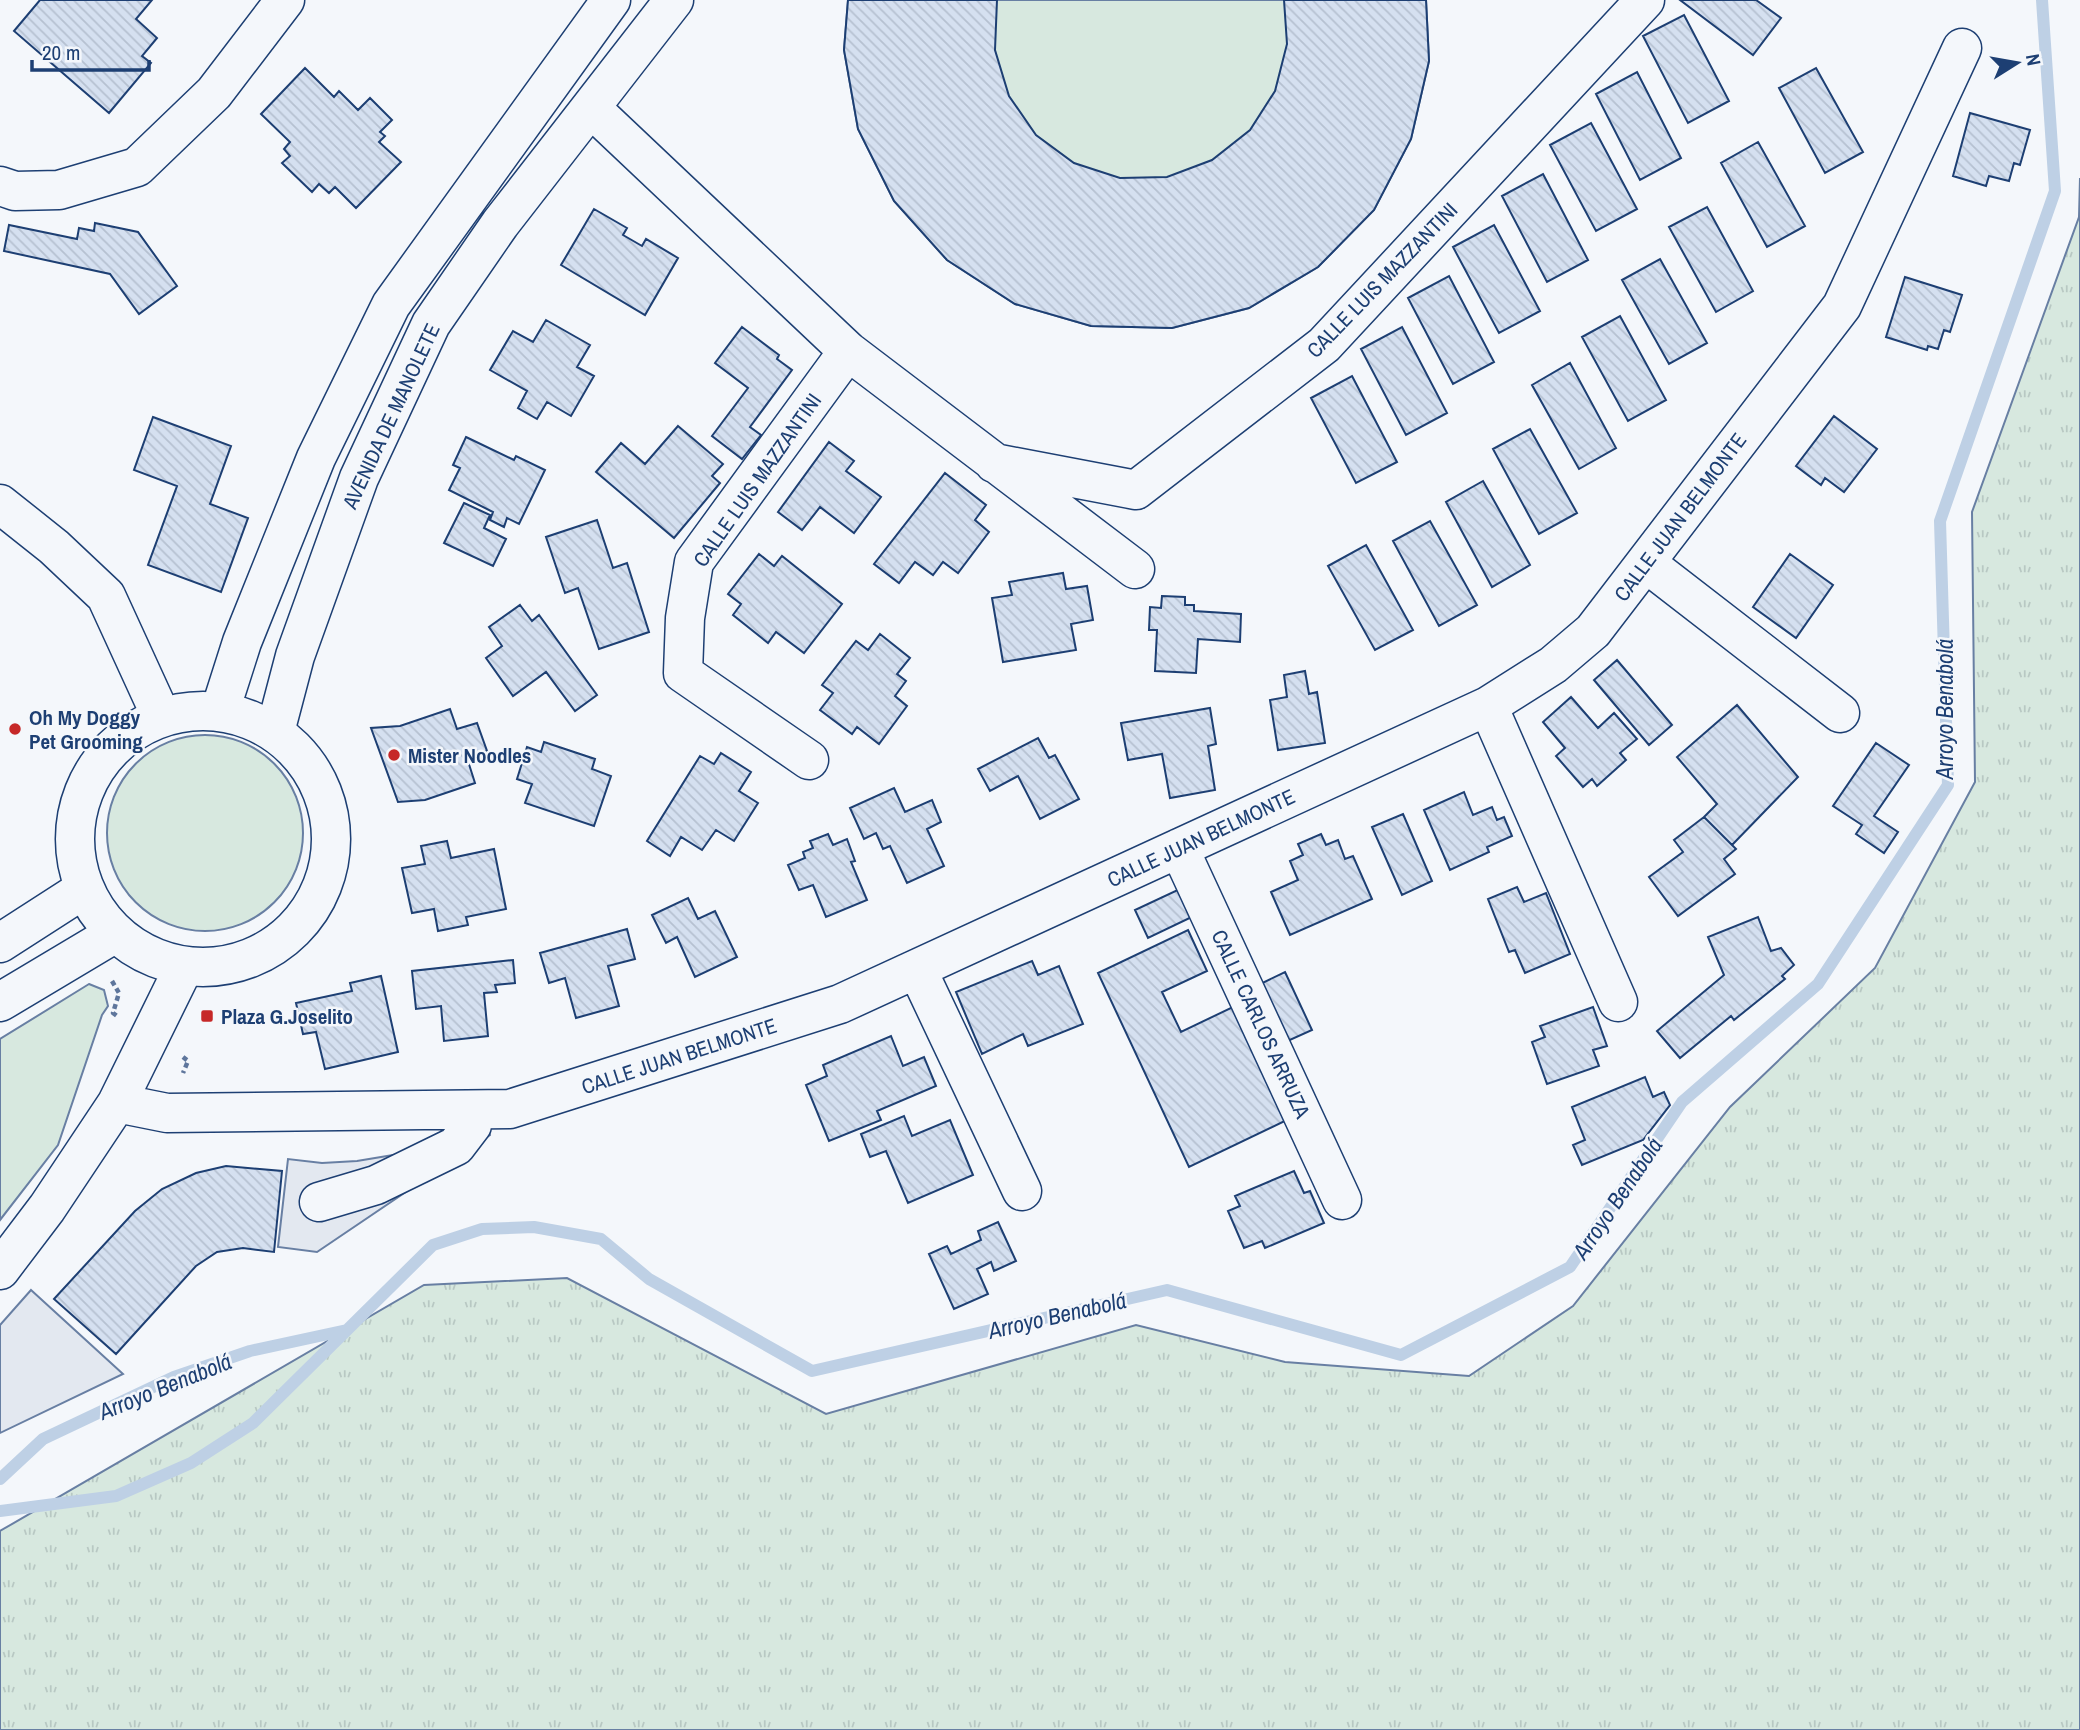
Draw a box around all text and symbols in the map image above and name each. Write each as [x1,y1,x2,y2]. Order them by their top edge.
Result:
scale bar [32,28,149,72]
north arrow [1982,28,2052,98]
text: 20 m [42,38,80,67]
text: N [2020,52,2048,68]
street label: CALLE LUIS MAZZANTINI [1300,196,1464,364]
street label: AVENIDA DE MANOLETE [335,319,447,514]
street label: CALLE LUIS MAZZANTINI [686,387,828,573]
street label: CALLE JUAN BELMONTE [1607,427,1753,607]
water label: Arroyo Benabolá [1929,639,1960,780]
place label: Oh My Doggy Pet Grooming [29,703,143,756]
marker: Oh My Doggy Pet Grooming [7,721,23,737]
place label: Mister Noodles [408,741,531,770]
marker: Mister Noodles [386,747,402,763]
street label: CALLE JUAN BELMONTE [1103,782,1299,894]
street label: CALLE CARLOS ARRUZA [1205,925,1318,1123]
place label: Plaza G.Joselito [221,1002,353,1031]
marker: Plaza G.Joselito [199,1008,215,1024]
street label: CALLE JUAN BELMONTE [578,1011,780,1101]
water label: Arroyo Benabolá [1564,1131,1669,1266]
water label: Arroyo Benabolá [984,1284,1129,1346]
water label: Arroyo Benabolá [93,1345,236,1427]

